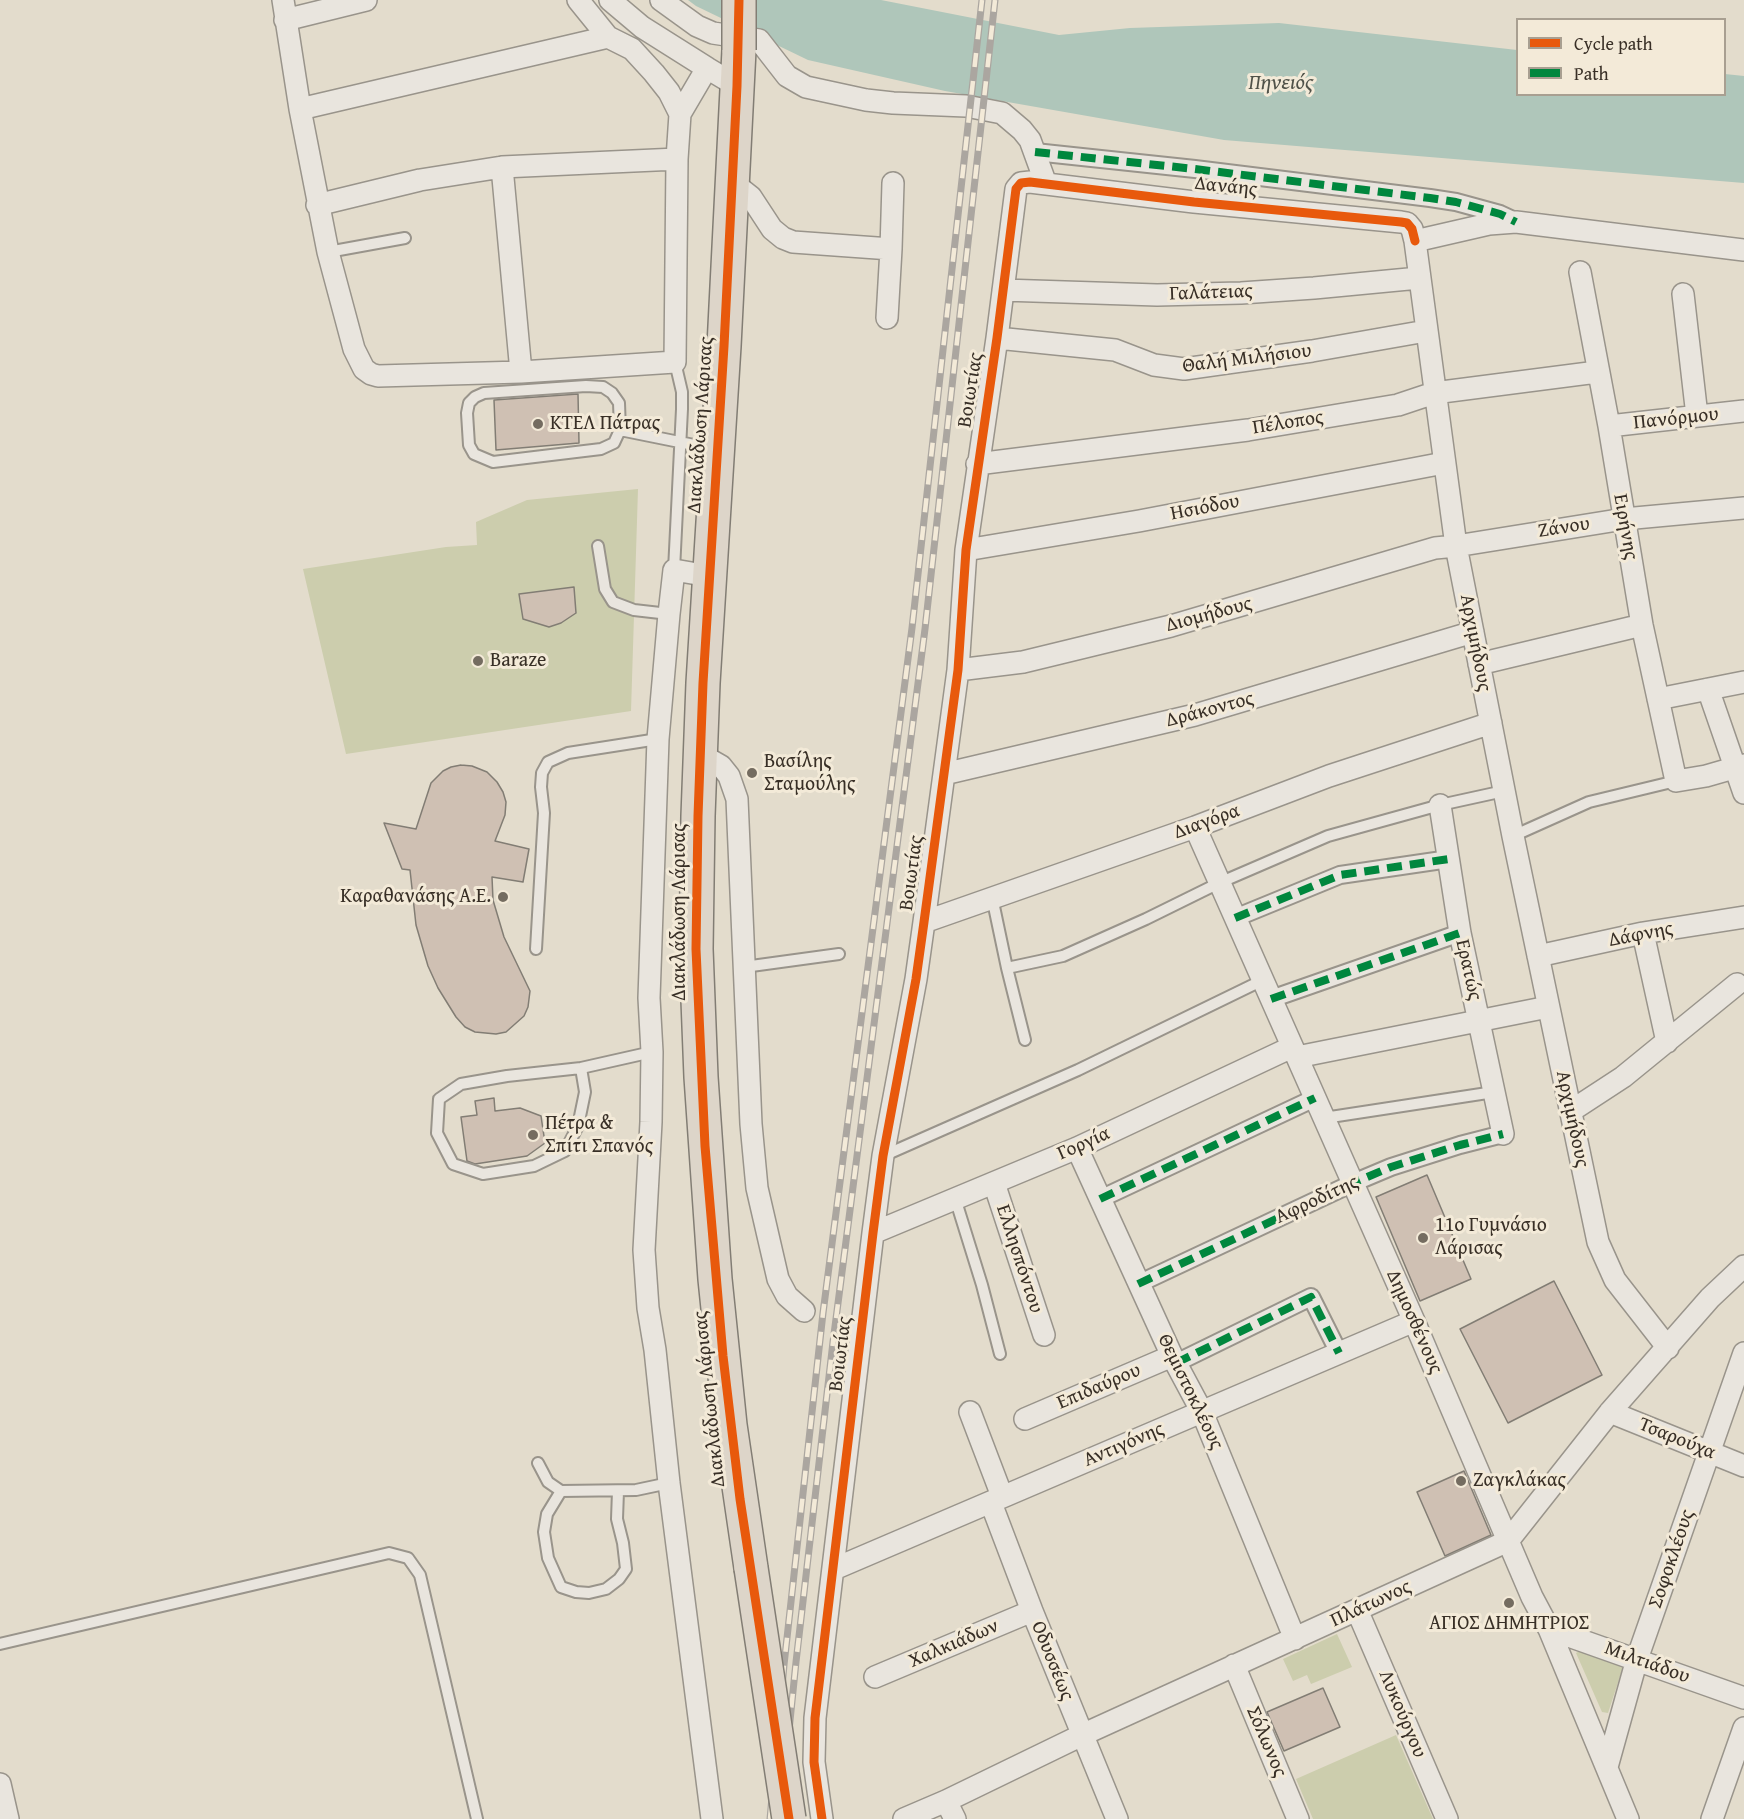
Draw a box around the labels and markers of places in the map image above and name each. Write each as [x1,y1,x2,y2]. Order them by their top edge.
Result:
place label: ΚΤΕΛ Πάτρας [550,412,660,436]
marker: ΚΤΕΛ Πάτρας [531,417,545,431]
place label: Baraze [490,649,546,673]
marker: Baraze [471,654,485,668]
place label: Βασίλης Σταμούλης [764,750,855,797]
marker: Βασίλης Σταμούλης [745,766,759,780]
place label: Καραθανάσης Α.Ε. [340,885,491,909]
marker: Καραθανάσης Α.Ε. [496,890,510,904]
place label: Πέτρα & Σπίτι Σπανός [545,1112,653,1159]
marker: Πέτρα & Σπίτι Σπανός [526,1128,540,1142]
place label: 11ο Γυμνάσιο Λάρισας [1435,1214,1547,1261]
marker: 11ο Γυμνάσιο Λάρισας [1416,1231,1430,1245]
place label: Ζαγκλάκας [1473,1469,1566,1493]
marker: Ζαγκλάκας [1454,1474,1468,1488]
marker: ΑΓΙΟΣ ΔΗΜΗΤΡΙΟΣ [1502,1596,1516,1610]
place label: ΑΓΙΟΣ ΔΗΜΗΤΡΙΟΣ [1429,1612,1589,1636]

